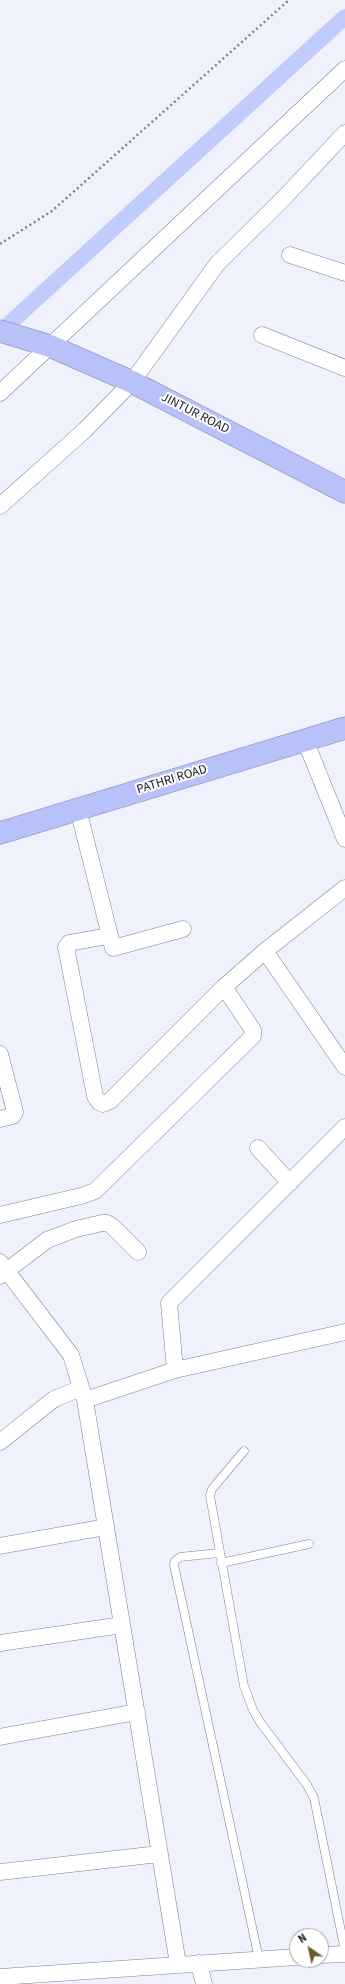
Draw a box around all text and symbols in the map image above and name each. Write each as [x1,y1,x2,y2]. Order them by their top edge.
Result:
street label: JINTUR ROAD [158,390,232,438]
street label: PATHRI ROAD [135,762,209,798]
north arrow [289,1928,329,1968]
text: N [295,1930,310,1947]

